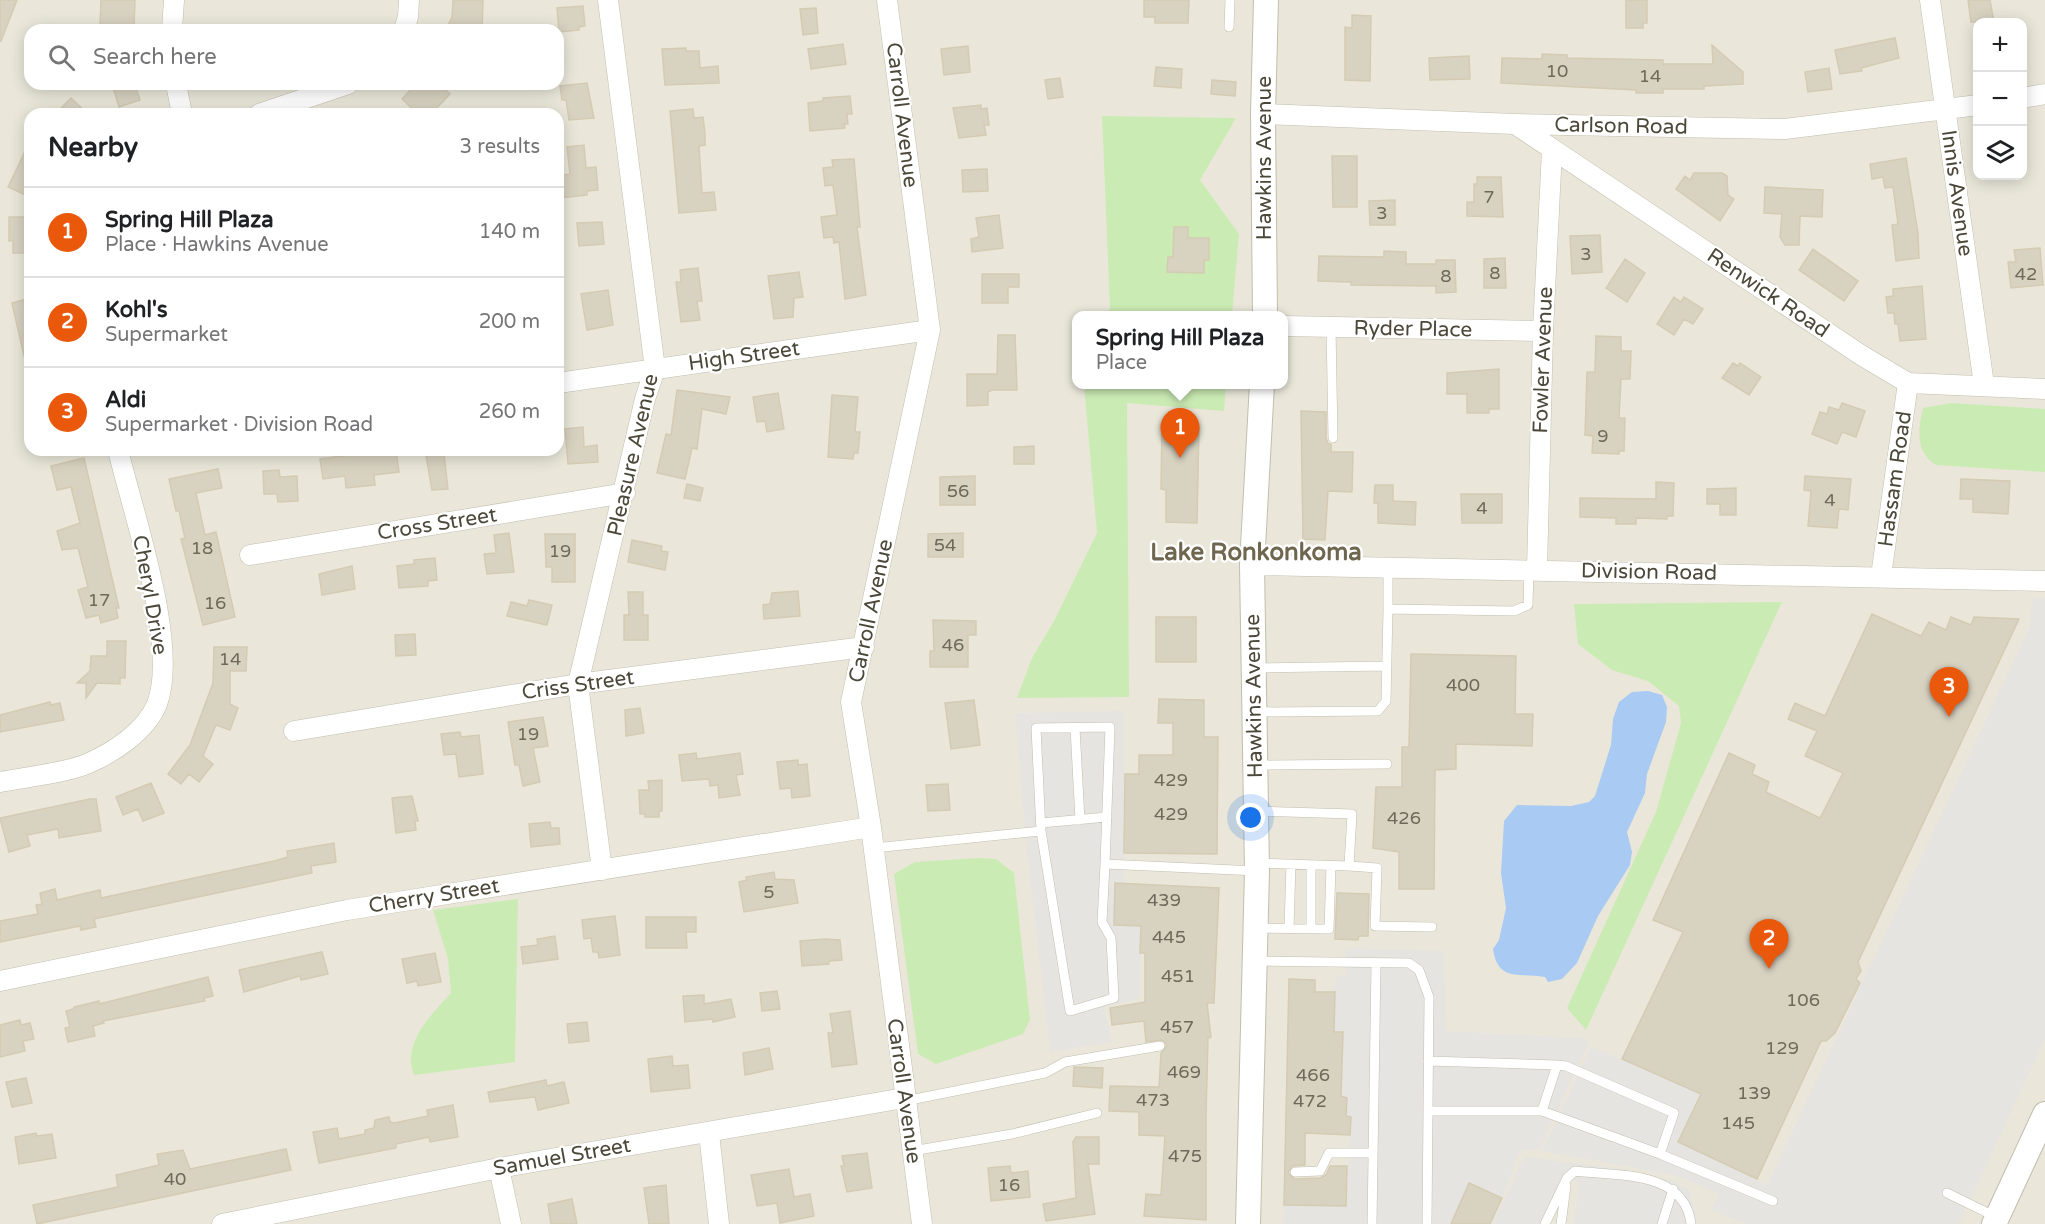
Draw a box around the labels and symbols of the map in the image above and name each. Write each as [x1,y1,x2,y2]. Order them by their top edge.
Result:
street label: Carroll Avenue [881,41,923,189]
house number: 10 [1546,60,1568,82]
house number: 14 [1639,65,1661,87]
street label: Hawkins Avenue [1252,76,1277,240]
street label: Carlson Road [1554,112,1688,140]
street label: Innis Avenue [1936,128,1978,258]
house number: 7 [1483,186,1495,208]
house number: 3 [1376,202,1388,224]
house number: 3 [1580,243,1592,265]
street label: Renwick Road [1702,243,1834,343]
house number: 8 [1489,262,1501,284]
house number: 42 [2015,263,2037,285]
house number: 8 [1440,265,1452,287]
street label: Fowler Avenue [1528,286,1558,434]
street label: Ryder Place [1353,315,1473,343]
street label: High Street [687,336,801,376]
street label: Pleasure Avenue [602,371,664,539]
pin: 1 [1160,408,1200,458]
street label: Hassam Road [1873,409,1917,549]
house number: 9 [1597,425,1609,447]
house number: 56 [947,480,969,502]
house number: 4 [1824,489,1836,511]
house number: 4 [1476,497,1488,519]
street label: Cross Street [375,502,499,546]
street label: Cheryl Drive [127,533,173,657]
house number: 54 [934,534,956,556]
house number: 18 [191,537,213,559]
street label: Carroll Avenue [844,537,898,685]
district label: Lake Ronkonkoma [1150,538,1362,567]
house number: 19 [549,540,571,562]
street label: Division Road [1581,558,1717,586]
house number: 17 [88,589,110,611]
house number: 16 [204,592,226,614]
street label: Hawkins Avenue [1240,614,1268,778]
house number: 46 [942,634,964,656]
house number: 14 [219,648,241,670]
street label: Criss Street [520,665,636,705]
pin: 3 [1930,668,1968,717]
house number: 400 [1446,674,1480,696]
house number: 19 [517,723,539,745]
house number: 429 [1154,769,1188,791]
house number: 429 [1154,803,1188,825]
your location [1236,803,1265,832]
house number: 426 [1387,807,1421,829]
street label: Cherry Street [367,873,501,919]
house number: 5 [763,881,775,903]
house number: 439 [1147,889,1181,911]
pin: 2 [1750,920,1788,969]
house number: 445 [1152,926,1186,948]
house number: 451 [1161,965,1195,987]
house number: 106 [1786,989,1820,1011]
house number: 457 [1160,1016,1194,1038]
street label: Carroll Avenue [881,1017,927,1165]
house number: 129 [1765,1037,1799,1059]
house number: 469 [1167,1061,1201,1083]
house number: 466 [1296,1064,1330,1086]
house number: 139 [1737,1082,1771,1104]
house number: 473 [1136,1089,1170,1111]
house number: 472 [1293,1090,1327,1112]
house number: 145 [1721,1112,1755,1134]
street label: Samuel Street [491,1133,633,1181]
house number: 475 [1168,1145,1202,1167]
house number: 40 [164,1168,186,1190]
house number: 16 [998,1174,1020,1196]

